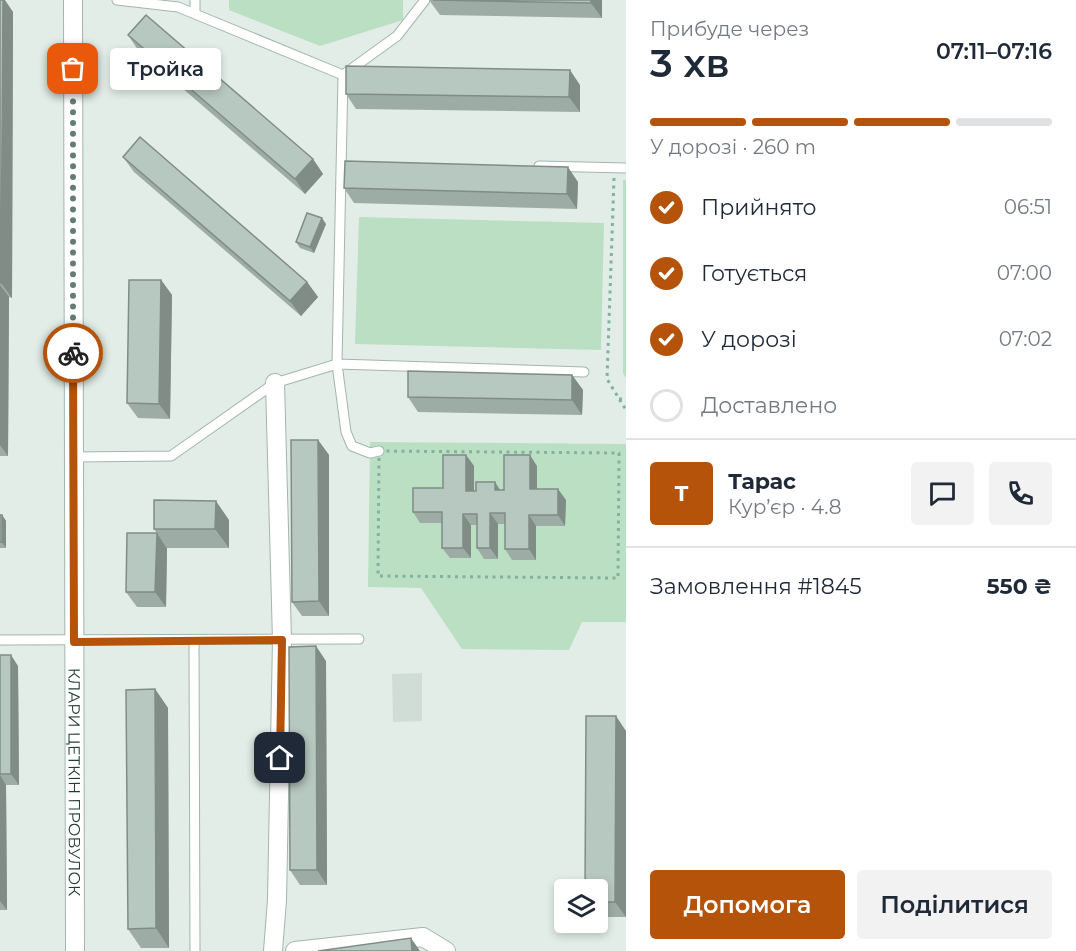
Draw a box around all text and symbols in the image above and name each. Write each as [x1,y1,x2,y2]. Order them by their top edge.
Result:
text: Прибуде через [650,17,809,41]
text: 07:11–07:16 [936,38,1052,65]
text: 3 хв [650,39,730,87]
pin [47,43,98,94]
callout: Тройка [109,48,220,90]
icon: bag [56,52,89,85]
text: Тройка [127,57,204,81]
text: У дорозі · 260 m [650,135,816,159]
icon: check [650,191,683,224]
text: Прийнято [701,194,817,221]
text: 06:51 [1004,195,1052,219]
icon: check [650,257,683,290]
text: Готується [701,260,807,287]
text: 07:00 [997,261,1052,285]
courier [43,323,103,383]
icon: check [650,323,683,356]
text: У дорозі [701,326,797,353]
text: 07:02 [999,327,1052,351]
icon: bike [57,337,90,370]
text: Доставлено [701,392,837,419]
button: chat [911,462,974,525]
button: phone [989,462,1052,525]
text: Тарас [728,468,796,495]
text: Т [674,480,689,507]
text: Кур’єр · 4.8 [728,495,842,519]
text: Замовлення #1845 [650,573,862,600]
text: 550 ₴ [987,573,1052,600]
street label: КЛАРИ ЦЕТКІН ПРОВУЛОК [64,668,84,896]
pin [254,732,305,783]
icon: home [263,741,296,774]
button: Допомога [650,870,845,939]
button: Поділитися [857,870,1052,939]
map controls [554,879,608,933]
button: layers [554,879,608,933]

